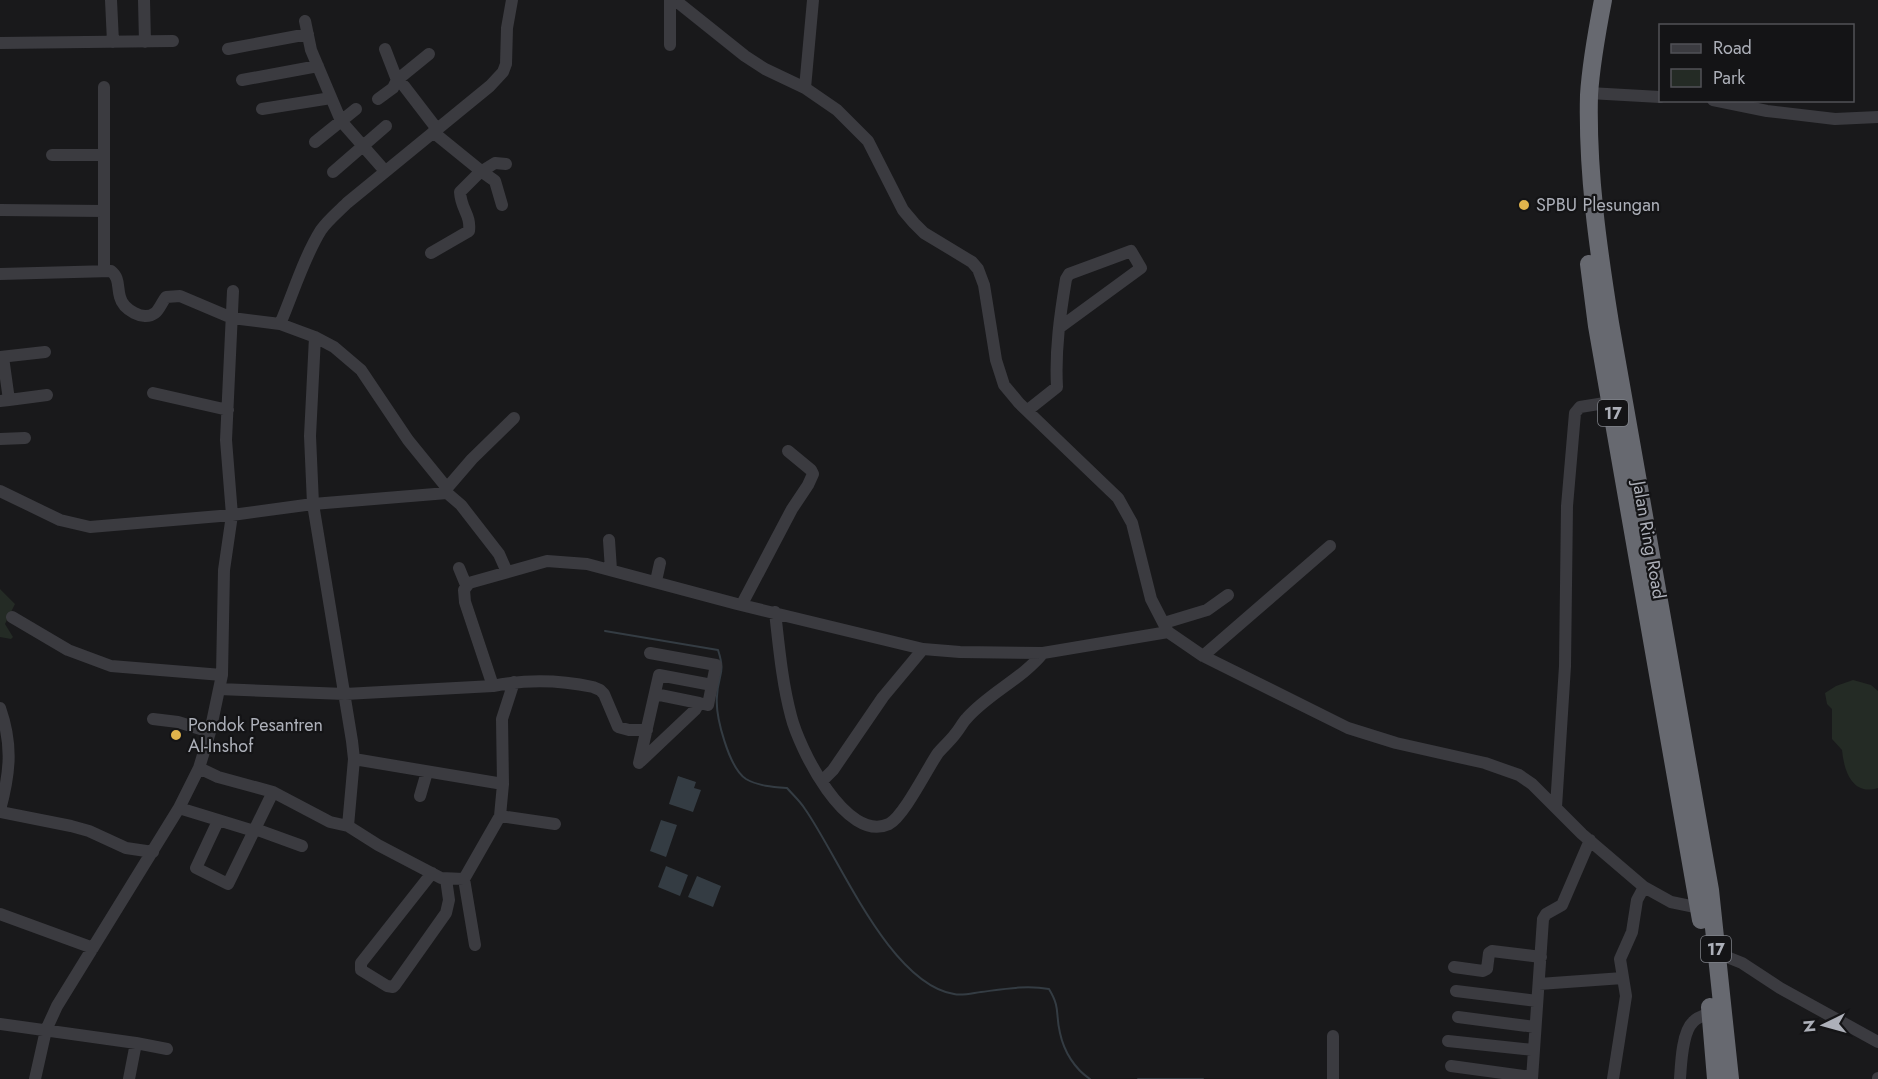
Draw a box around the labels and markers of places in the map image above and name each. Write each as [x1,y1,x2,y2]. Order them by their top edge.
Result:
place label: SPBU Plesungan [1536,192,1660,218]
marker: SPBU Plesungan [1517,198,1531,212]
place label: Pondok Pesantren Al-Inshof [188,712,323,759]
marker: Pondok Pesantren Al-Inshof [169,728,183,742]

